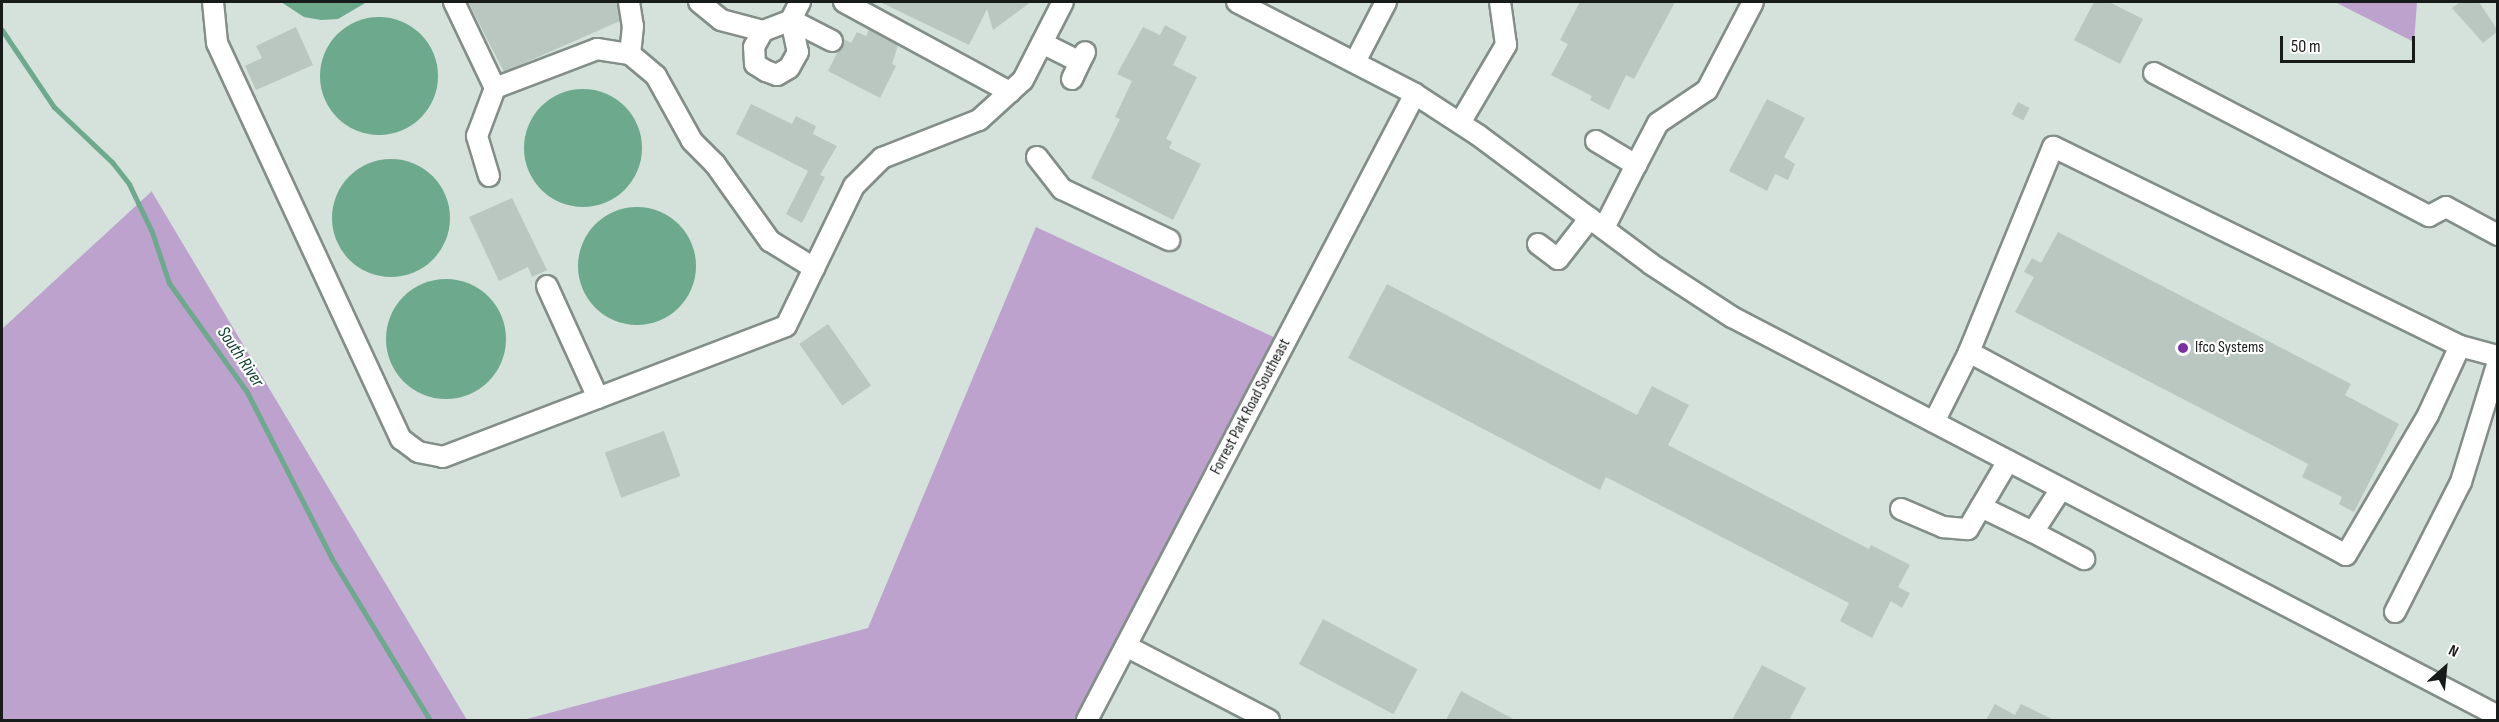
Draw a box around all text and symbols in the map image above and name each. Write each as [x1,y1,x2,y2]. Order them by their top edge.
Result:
scale bar [2283,24,2418,62]
text: 50 m [2291,36,2321,57]
water label: South River [212,323,268,391]
street label: Forrest Park Road Southeast [1207,336,1295,478]
place label: Ifco Systems [2195,338,2264,358]
marker: Ifco Systems [2176,341,2190,355]
north arrow [2415,638,2475,698]
text: N [2445,641,2462,662]

